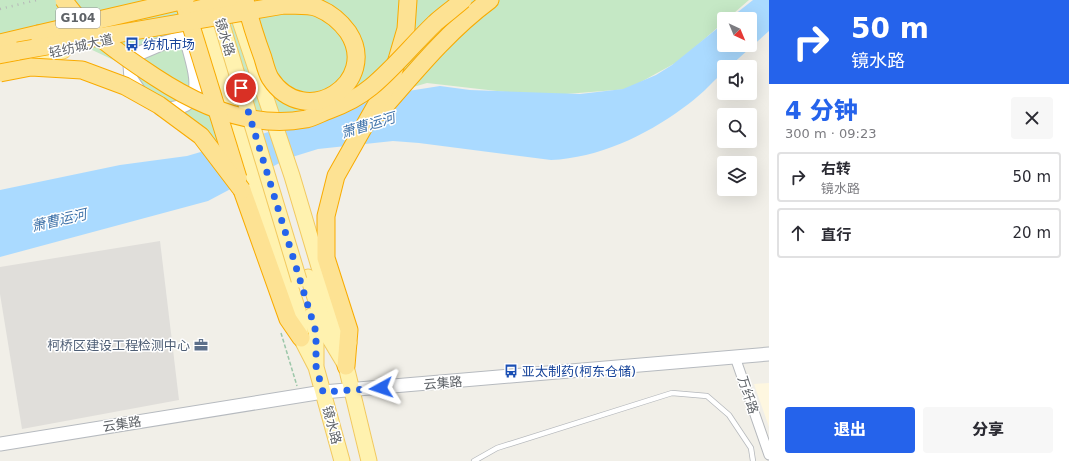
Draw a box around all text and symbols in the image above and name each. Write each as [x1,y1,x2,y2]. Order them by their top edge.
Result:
road number: G104 [56,8,100,28]
north arrow [717,12,757,52]
map controls [717,12,757,196]
text: 50 m [851,12,929,45]
street label: 镜水路 [212,16,238,58]
icon: right [785,16,837,68]
street label: 轻纺城大道 [48,31,114,61]
bus stop icon: 纺机市场 [124,36,140,52]
place label: 纺机市场 [143,37,195,52]
text: 镜水路 [851,50,905,71]
button: sound [717,60,757,100]
pin [224,71,258,105]
icon: arrive [230,77,252,99]
text: 4 分钟 [785,97,858,125]
button: close [1011,97,1053,139]
water label: 萧曹运河 [339,108,400,141]
button: search [717,108,757,148]
text: 300 m · 09:23 [785,126,876,141]
button: layers [717,156,757,196]
text: 右转 [821,160,851,178]
icon: right [787,166,809,188]
text: 50 m [1013,168,1051,186]
text: 镜水路 [821,181,860,196]
water label: 萧曹运河 [30,205,91,234]
icon: ahead [787,222,809,244]
text: 20 m [1013,224,1051,242]
text: 直行 [821,226,851,244]
office icon: 柯桥区建设工程检测中心 [193,337,209,353]
place label: 柯桥区建设工程检测中心 [47,338,190,353]
bus stop icon: 亚太制药(柯东仓储) [503,363,519,379]
place label: 亚太制药(柯东仓储) [522,364,636,379]
position arrow [360,367,402,409]
street label: 云集路 [423,374,463,392]
street label: 万纤路 [735,374,761,416]
street label: 镜水路 [320,404,344,446]
button: 退出 [785,407,915,453]
button: 分享 [923,407,1053,453]
street label: 云集路 [102,414,142,434]

